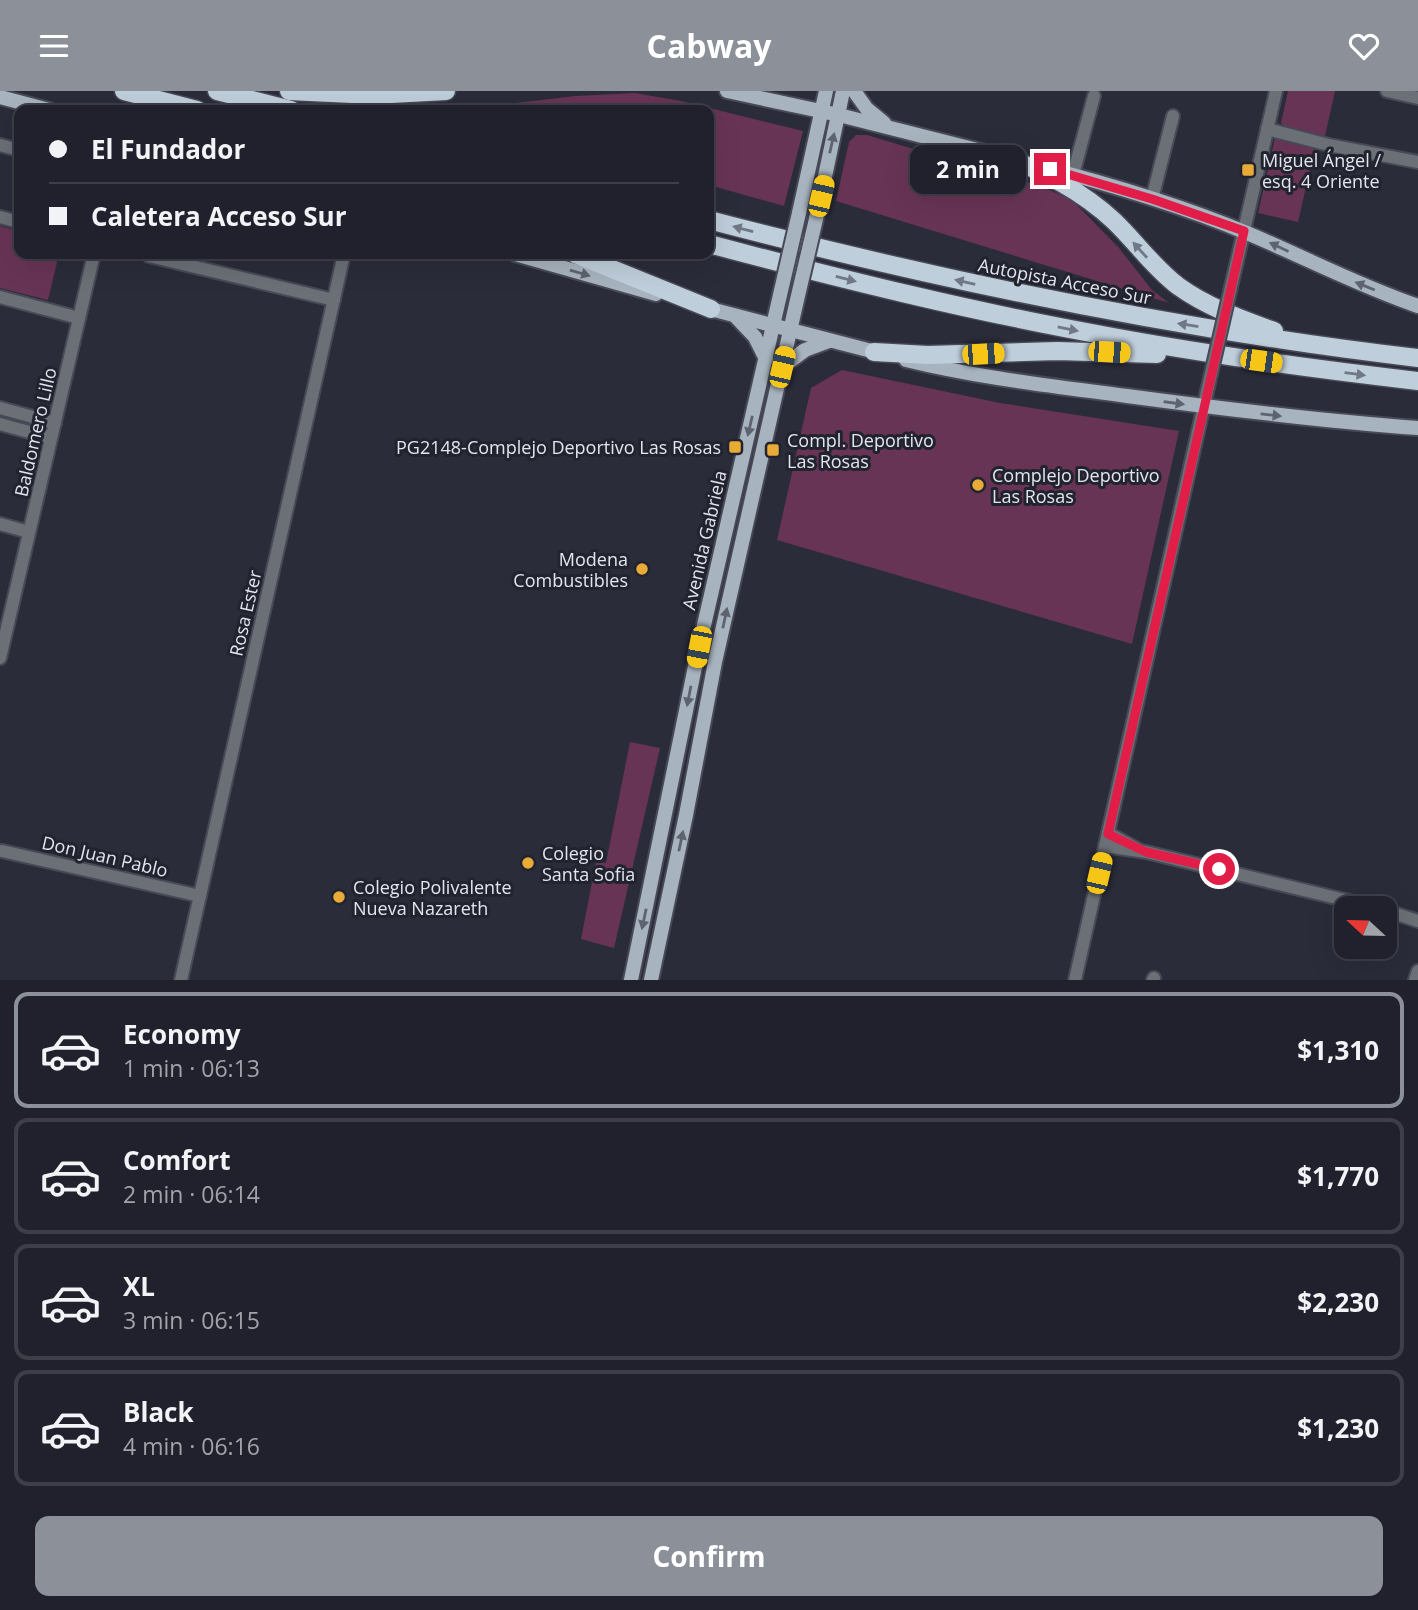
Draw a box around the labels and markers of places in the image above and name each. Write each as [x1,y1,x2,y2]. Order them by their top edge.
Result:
place label: Miguel Ángel / esq. 4 Oriente [1262,148,1381,193]
marker: Miguel Ángel / esq. 4 Oriente [1240,162,1256,178]
place label: Compl. Deportivo Las Rosas [787,428,934,473]
place label: PG2148-Complejo Deportivo Las Rosas [396,435,721,459]
marker: PG2148-Complejo Deportivo Las Rosas [727,439,743,455]
marker: Compl. Deportivo Las Rosas [765,442,781,458]
place label: Complejo Deportivo Las Rosas [992,463,1160,508]
marker: Complejo Deportivo Las Rosas [970,477,986,493]
place label: Modena Combustibles [513,547,628,592]
marker: Modena Combustibles [634,561,650,577]
place label: Colegio Santa Sofia [542,841,635,886]
marker: Colegio Santa Sofia [520,855,536,871]
place label: Colegio Polivalente Nueva Nazareth [353,875,512,920]
marker: Colegio Polivalente Nueva Nazareth [331,889,347,905]

